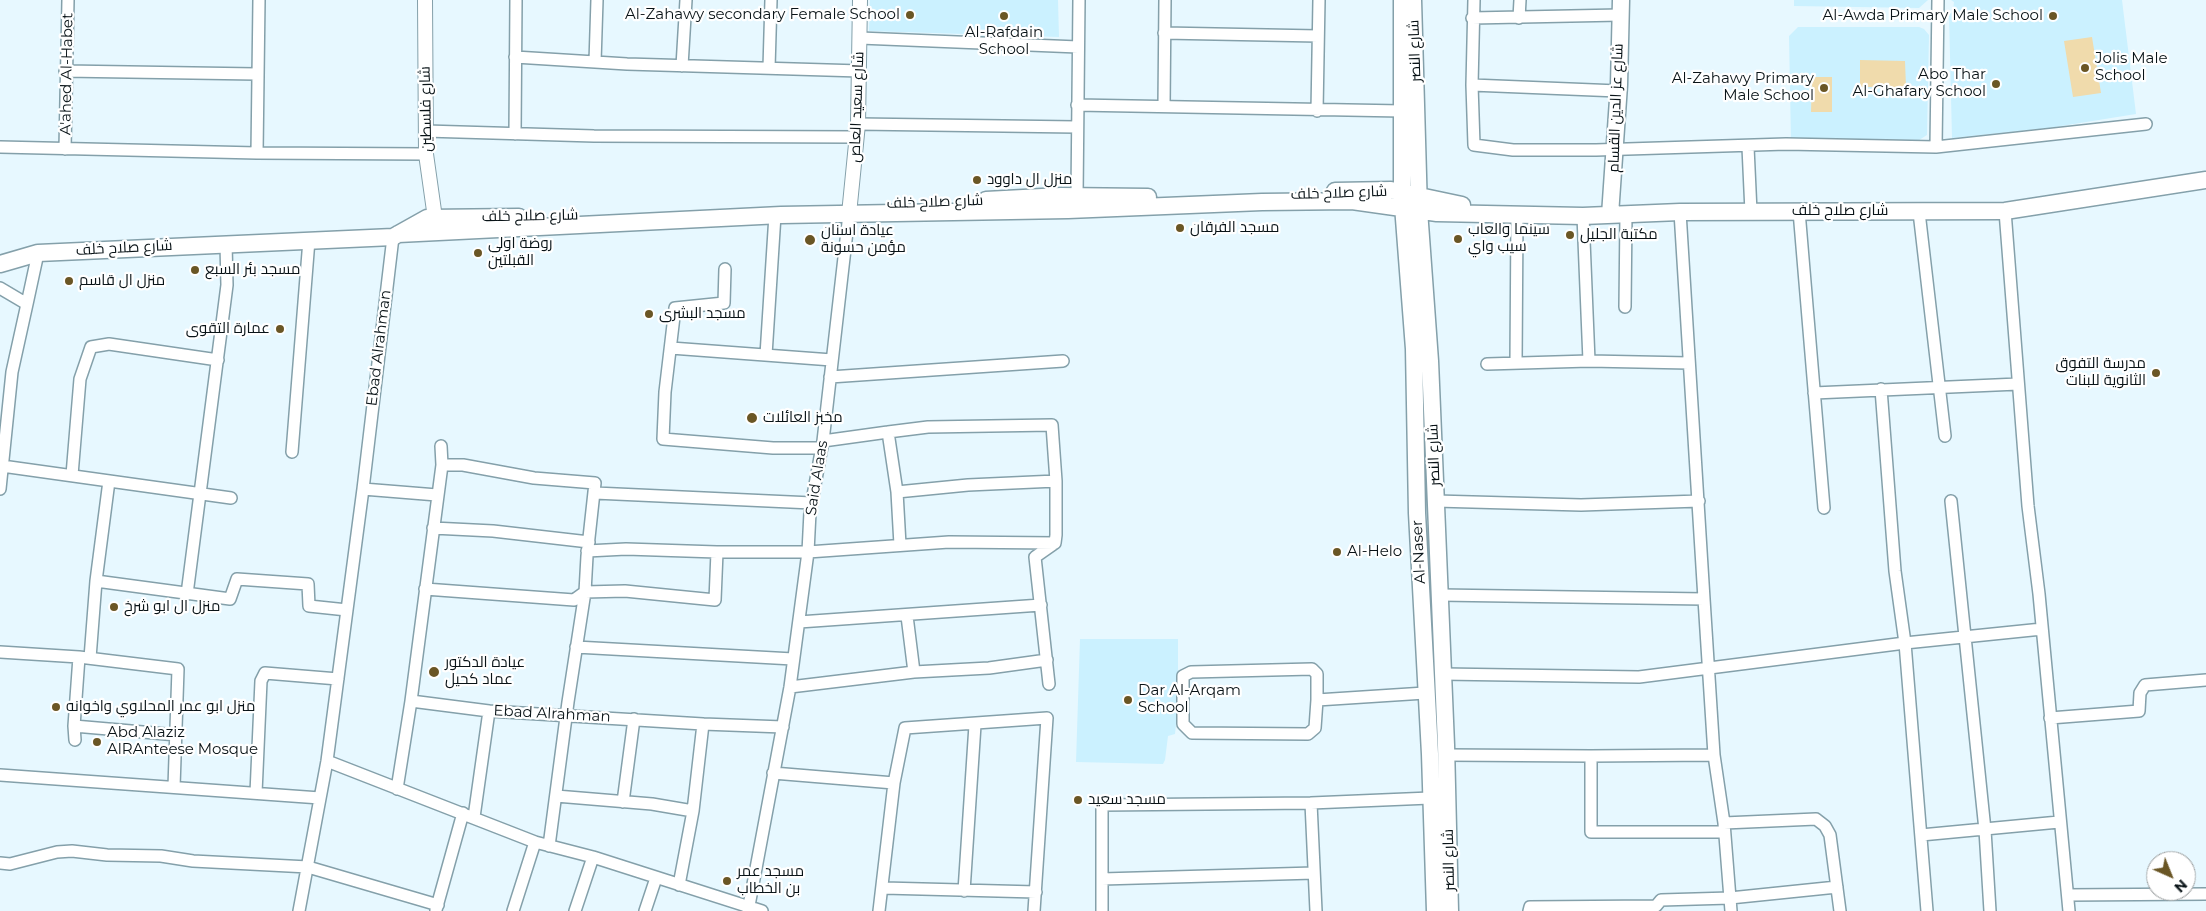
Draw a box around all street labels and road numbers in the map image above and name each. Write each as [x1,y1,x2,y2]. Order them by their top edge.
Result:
street label: A'ahed Al-Habet [57,13,77,135]
street label: شارع النصر [1405,20,1425,82]
street label: شارع عز الدين القسام [1605,43,1627,173]
street label: شارع سعيد العاص [846,51,868,163]
street label: شارع فلسطين [416,66,436,152]
street label: شارع صلاح خلف [1290,182,1388,204]
street label: شارع صلاح خلف [886,191,984,213]
street label: شارع صلاح خلف [1792,202,1888,220]
street label: شارع صلاح خلف [481,206,579,226]
street label: شارع صلاح خلف [75,236,173,260]
street label: Ebad Alrahman [363,289,395,407]
street label: شارع النصر [1424,424,1444,486]
street label: Said Alaas [802,439,832,517]
street label: Al-Naser [1408,520,1430,584]
street label: Ebad Alrahman [493,702,611,726]
street label: شارع النصر [1439,829,1459,891]

